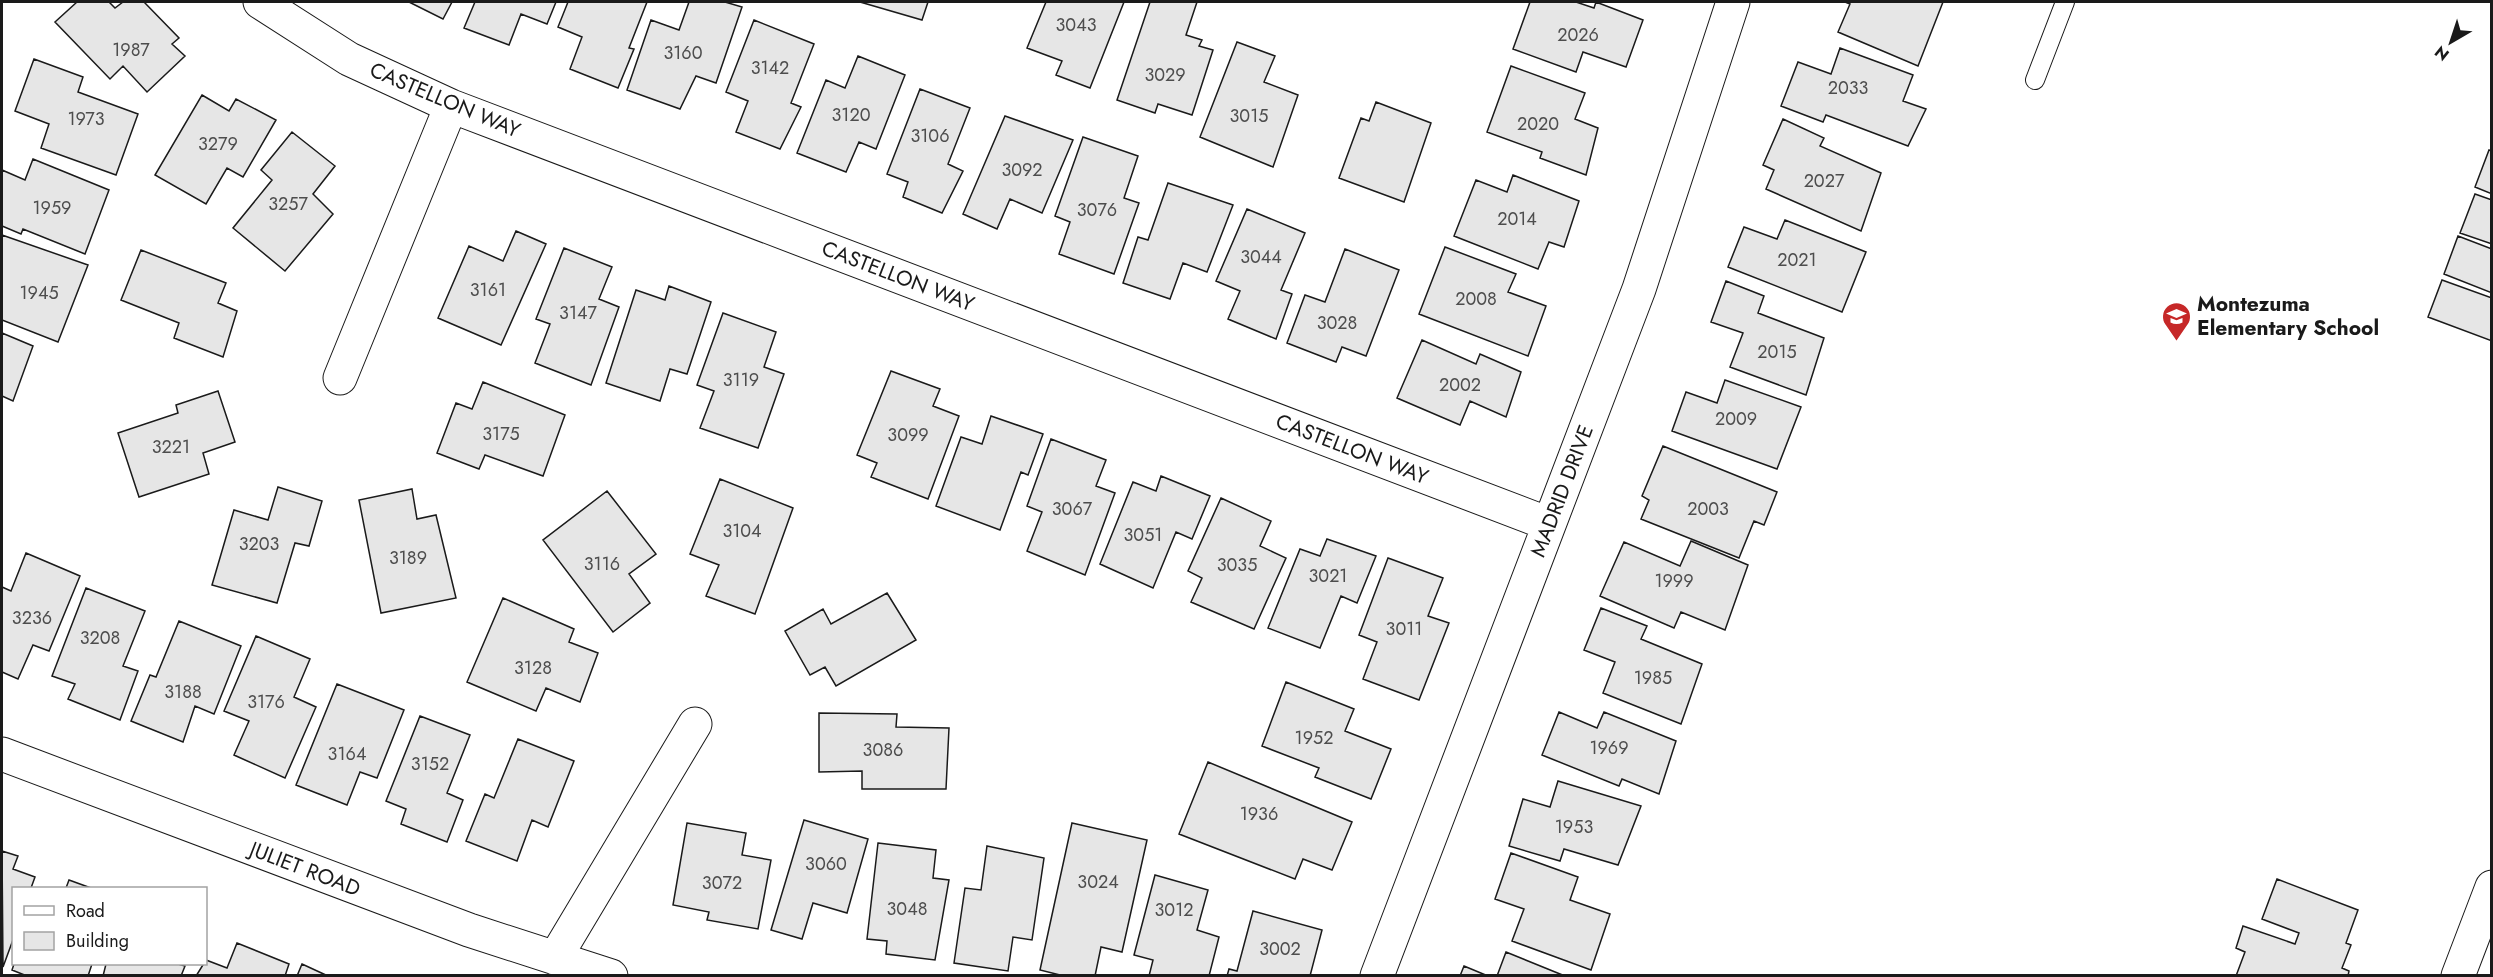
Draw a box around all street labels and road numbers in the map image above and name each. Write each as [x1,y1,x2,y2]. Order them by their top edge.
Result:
street label: CASTELLON WAY [365,55,525,145]
street label: CASTELLON WAY [817,233,979,319]
street label: CASTELLON WAY [1271,406,1433,492]
street label: MADRID DRIVE [1523,421,1601,561]
street label: JULIET ROAD [243,833,365,904]

